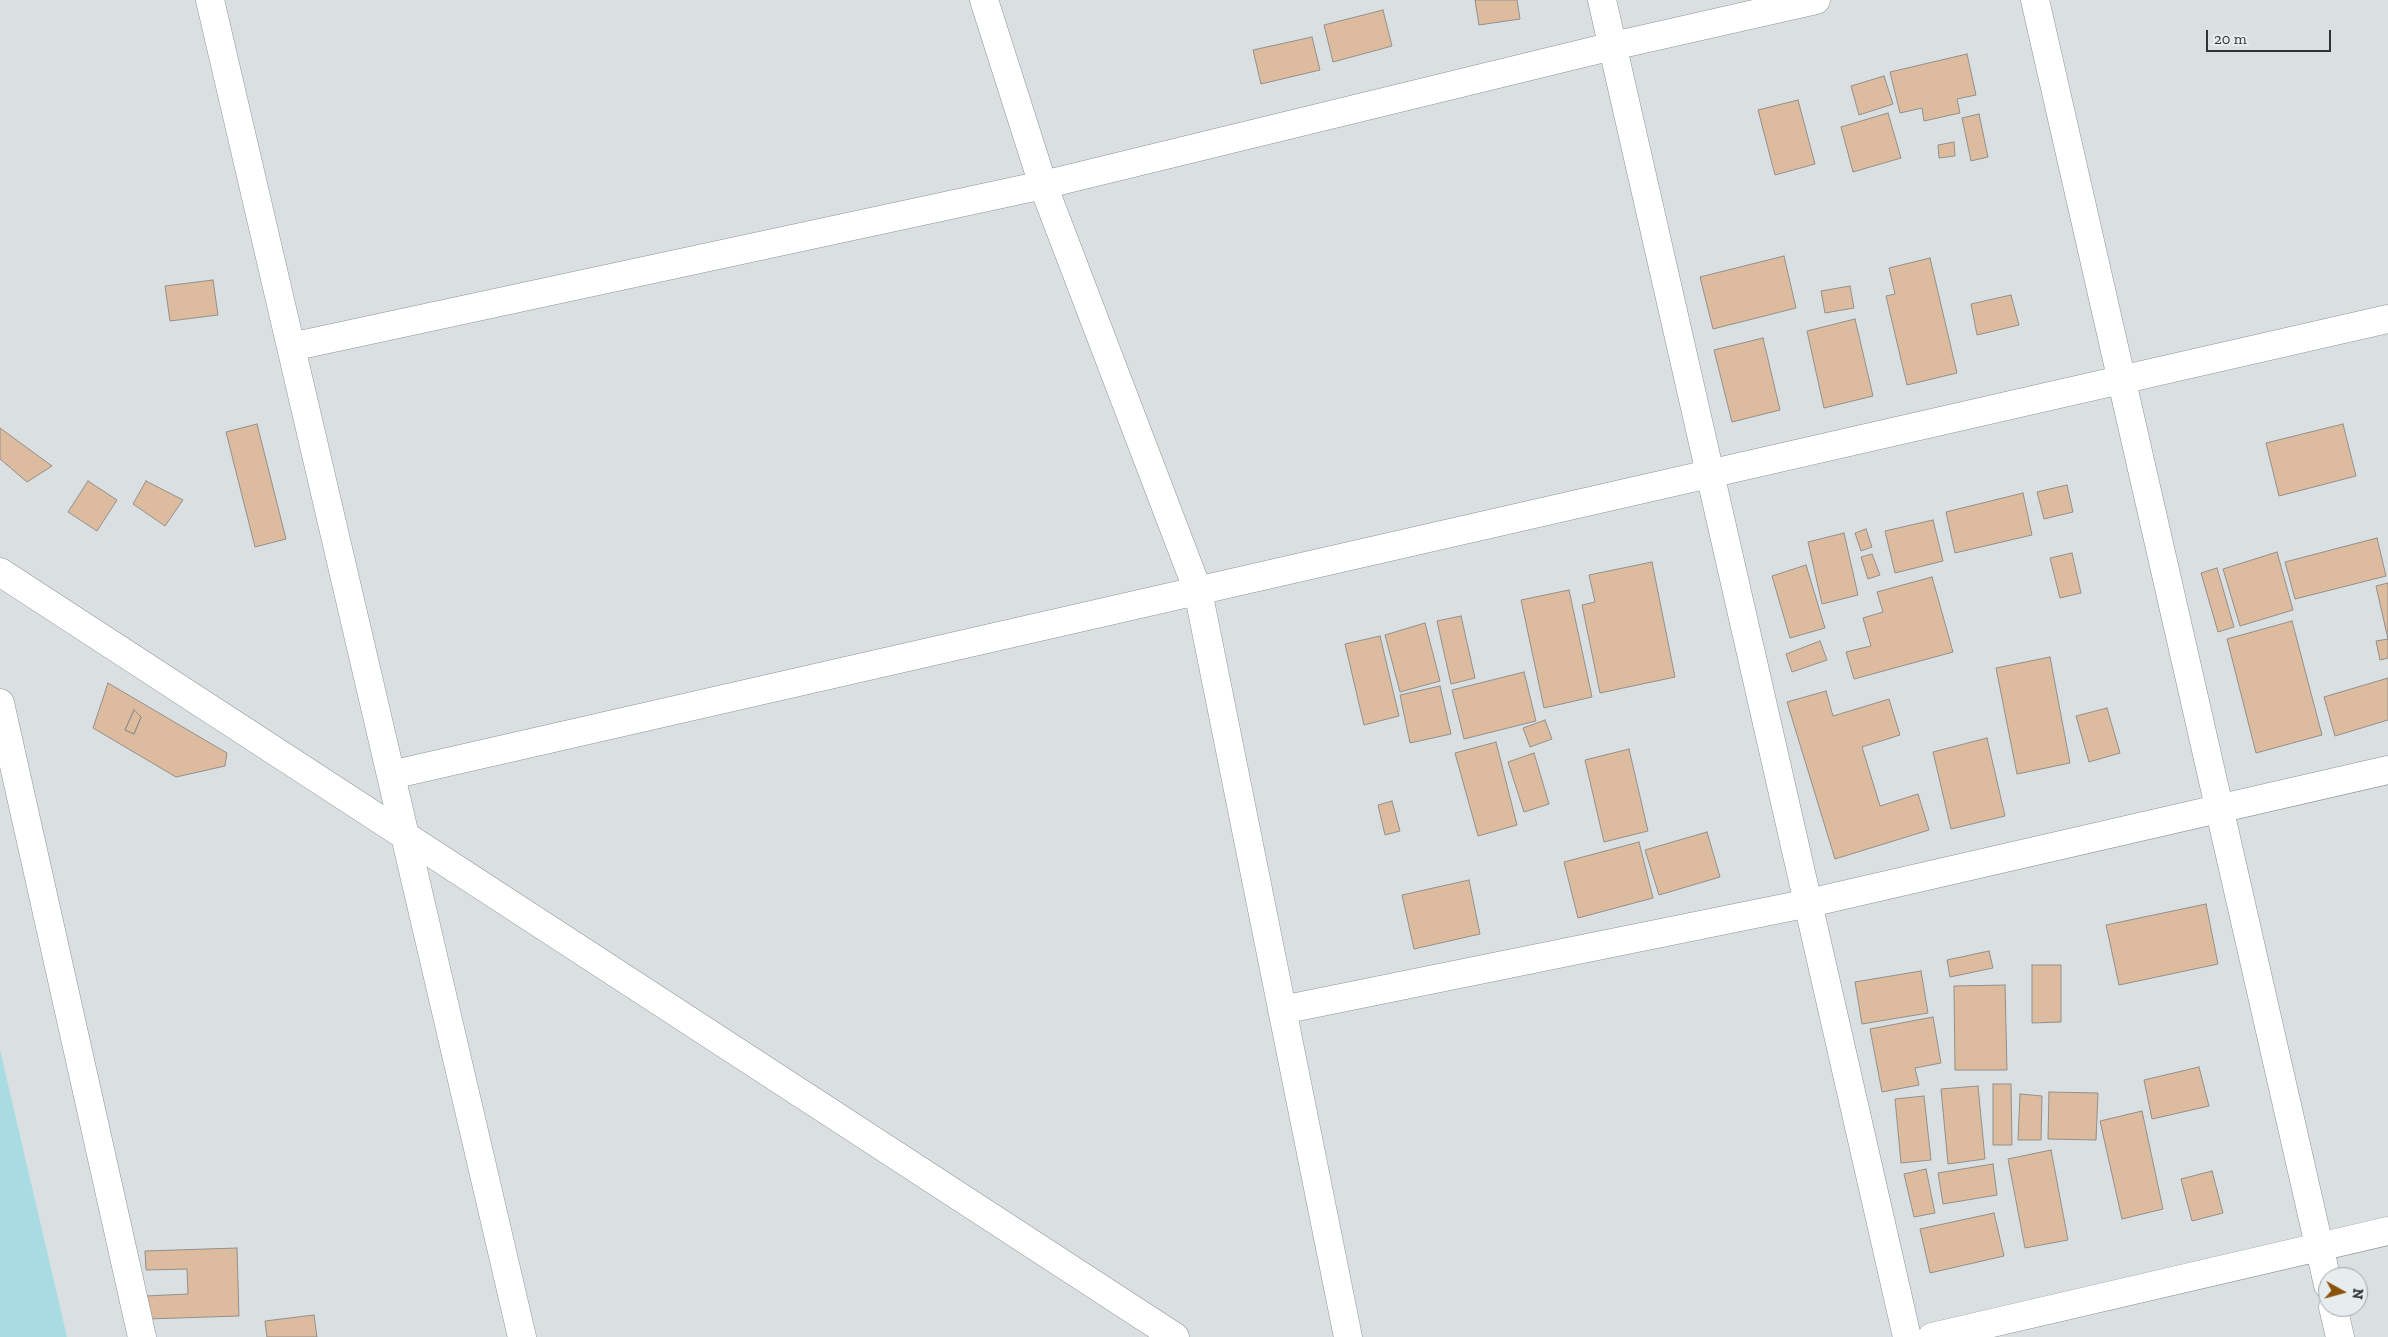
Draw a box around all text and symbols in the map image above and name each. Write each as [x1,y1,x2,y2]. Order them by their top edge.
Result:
scale bar [2208,20,2333,52]
text: 20 m [2214,30,2247,48]
north arrow [2318,1267,2368,1317]
text: N [2348,1287,2366,1300]

